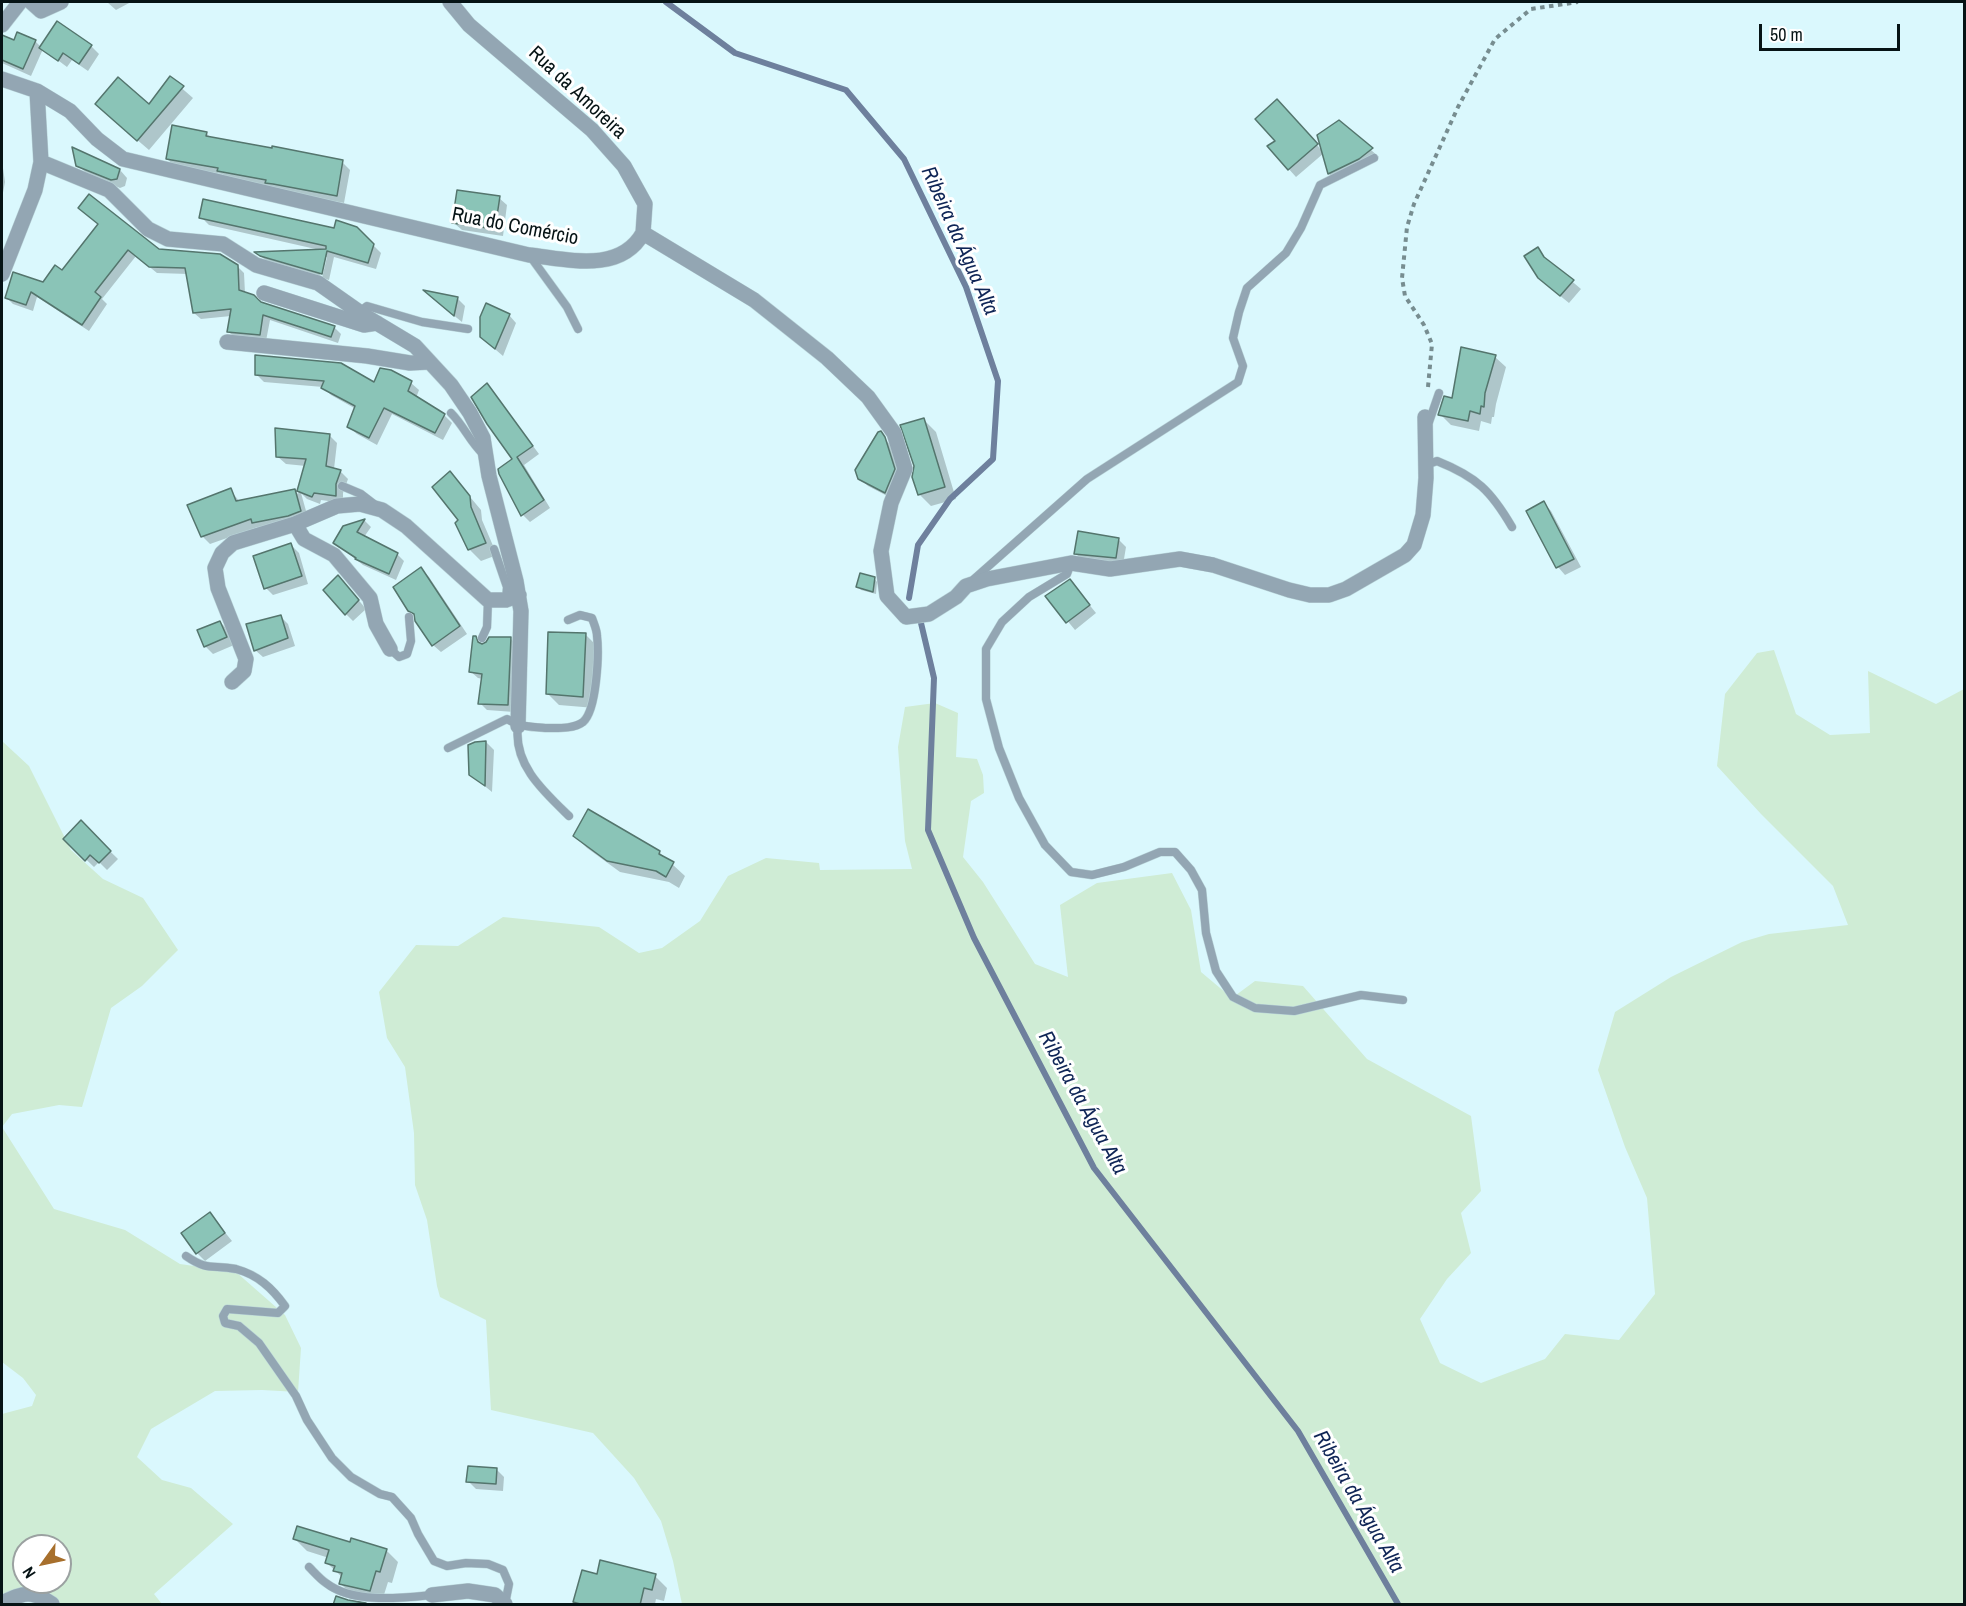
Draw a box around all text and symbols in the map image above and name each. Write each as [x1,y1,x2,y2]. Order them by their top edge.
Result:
scale bar [1762,12,1903,50]
text: 50 m [1770,22,1803,47]
street label: Rua da Amoreira [523,42,631,144]
water label: Ribeira da Água Alta [915,163,1003,319]
street label: Rua do Comércio [450,203,580,251]
water label: Ribeira da Água Alta [1032,1027,1132,1179]
water label: Ribeira da Água Alta [1307,1426,1409,1578]
north arrow [12,1534,72,1594]
text: N [17,1563,40,1583]

